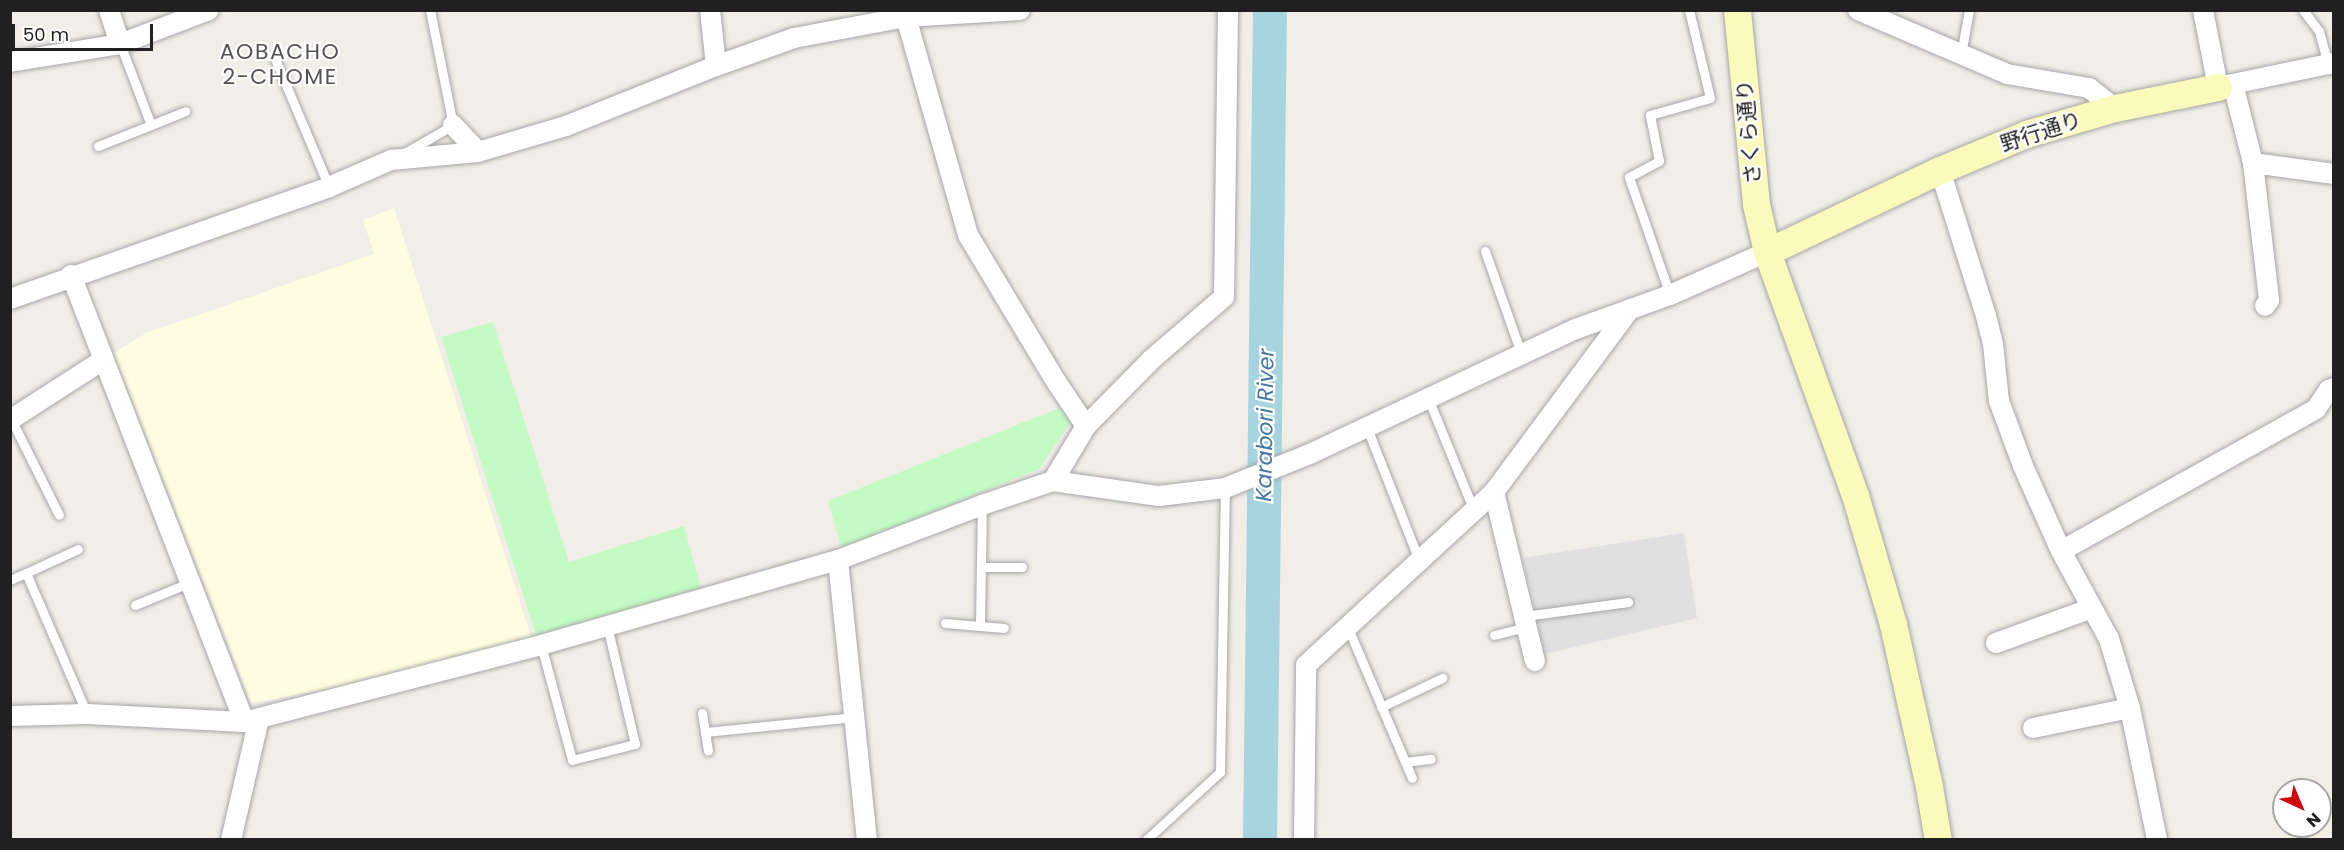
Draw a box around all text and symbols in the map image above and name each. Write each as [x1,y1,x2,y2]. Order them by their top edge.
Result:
scale bar [15,12,156,50]
text: 50 m [23,22,69,47]
district label: AOBACHO 2-CHOME [220,38,340,90]
street label: さくら通り [1732,79,1766,185]
street label: 野行通り [1997,107,2085,157]
water label: Karabori River [1250,348,1280,502]
north arrow [2272,778,2332,838]
text: N [2301,807,2326,832]

